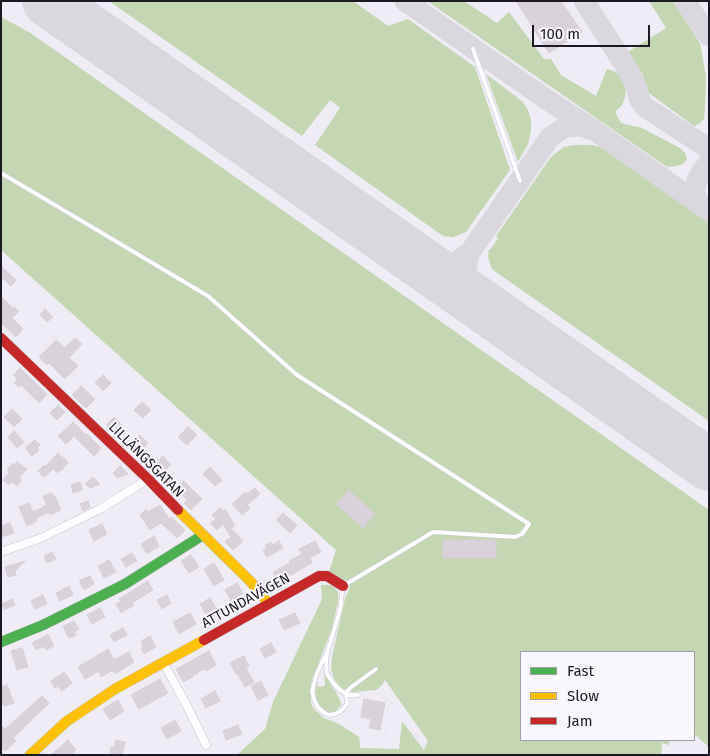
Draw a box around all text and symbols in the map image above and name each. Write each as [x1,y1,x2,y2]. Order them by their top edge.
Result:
scale bar [535,15,652,47]
text: 100 m [540,25,580,43]
street label: LILLÄNGSGATAN [105,419,187,501]
street label: ATTUNDAVÄGEN [199,570,293,632]
legend [520,651,695,741]
text: Fast [567,662,594,680]
text: Slow [567,687,599,705]
text: Jam [567,712,593,730]

